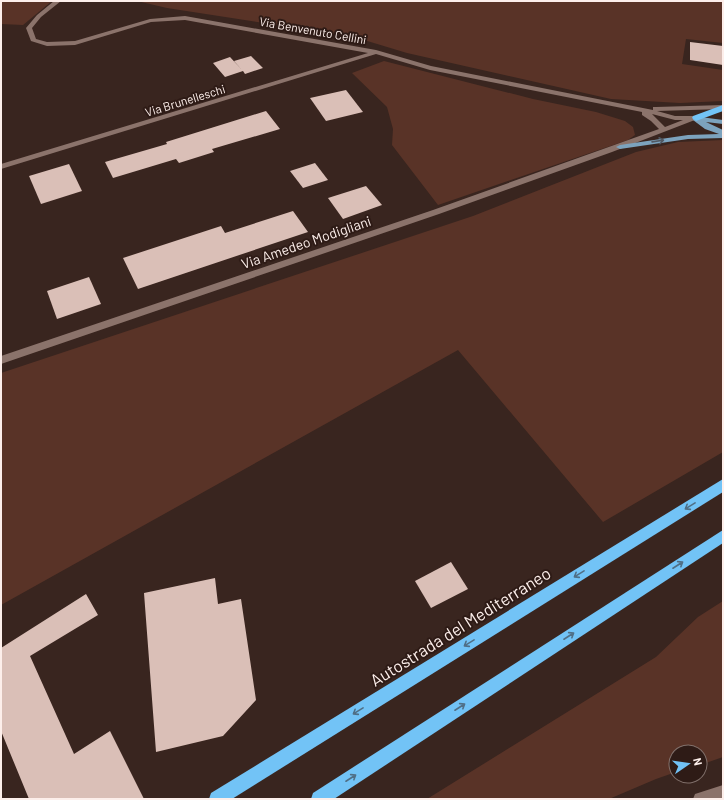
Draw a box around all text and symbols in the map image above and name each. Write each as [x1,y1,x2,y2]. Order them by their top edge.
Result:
street label: Via Benvenuto Cellini [258,14,368,46]
street label: Via Brunelleschi [143,81,227,119]
one-way arrow [651,137,664,145]
street label: Via Amedeo Modigliani [239,212,373,272]
one-way arrow [685,502,696,510]
one-way arrow [672,561,683,569]
street label: Autostrada del Mediterraneo [366,562,554,690]
one-way arrow [573,571,585,579]
one-way arrow [563,632,574,640]
one-way arrow [464,639,475,647]
one-way arrow [454,703,465,711]
one-way arrow [352,708,364,716]
north arrow [668,744,708,784]
text: N [691,757,705,767]
one-way arrow [345,774,356,782]

